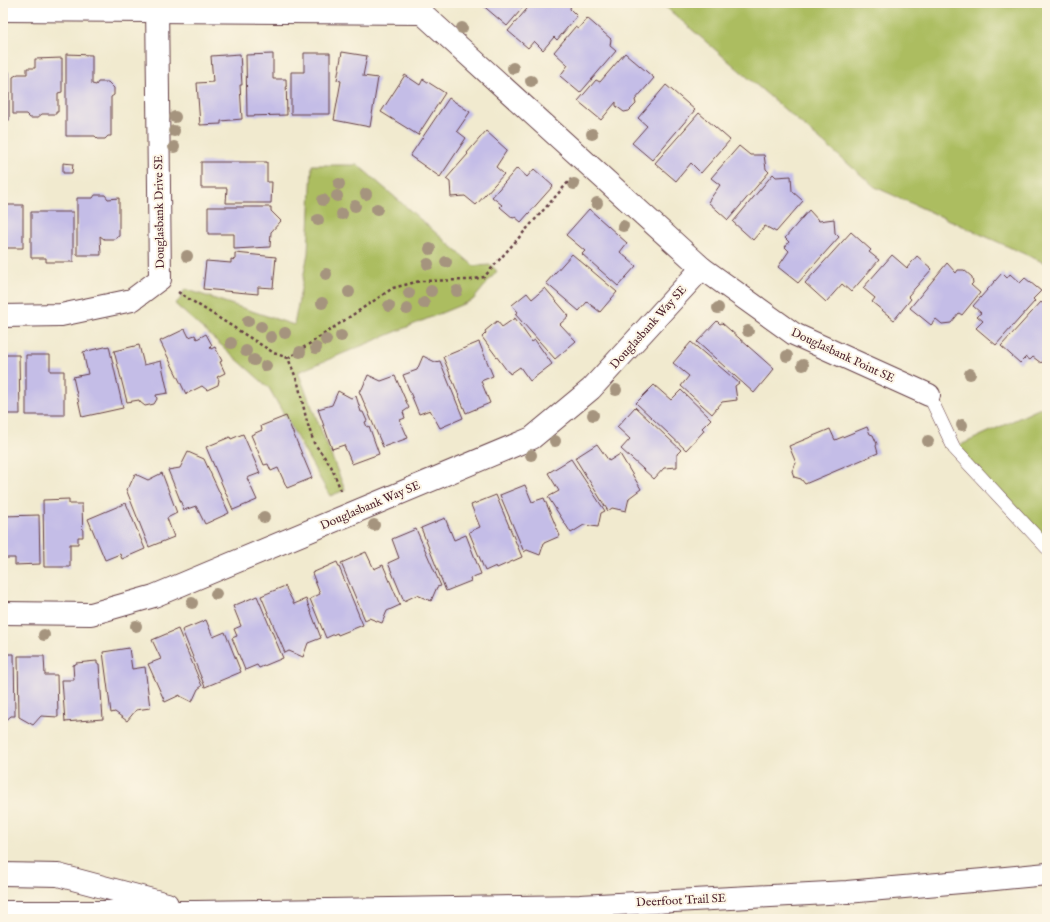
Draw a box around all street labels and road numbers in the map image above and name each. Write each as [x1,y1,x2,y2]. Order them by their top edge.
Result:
street label: Douglasbank Drive SE [151,155,168,269]
street label: Douglasbank Way SE [607,282,690,372]
street label: Douglasbank Point SE [789,325,897,386]
street label: Douglasbank Way SE [318,478,423,533]
street label: Deerfoot Trail SE [636,891,726,910]

